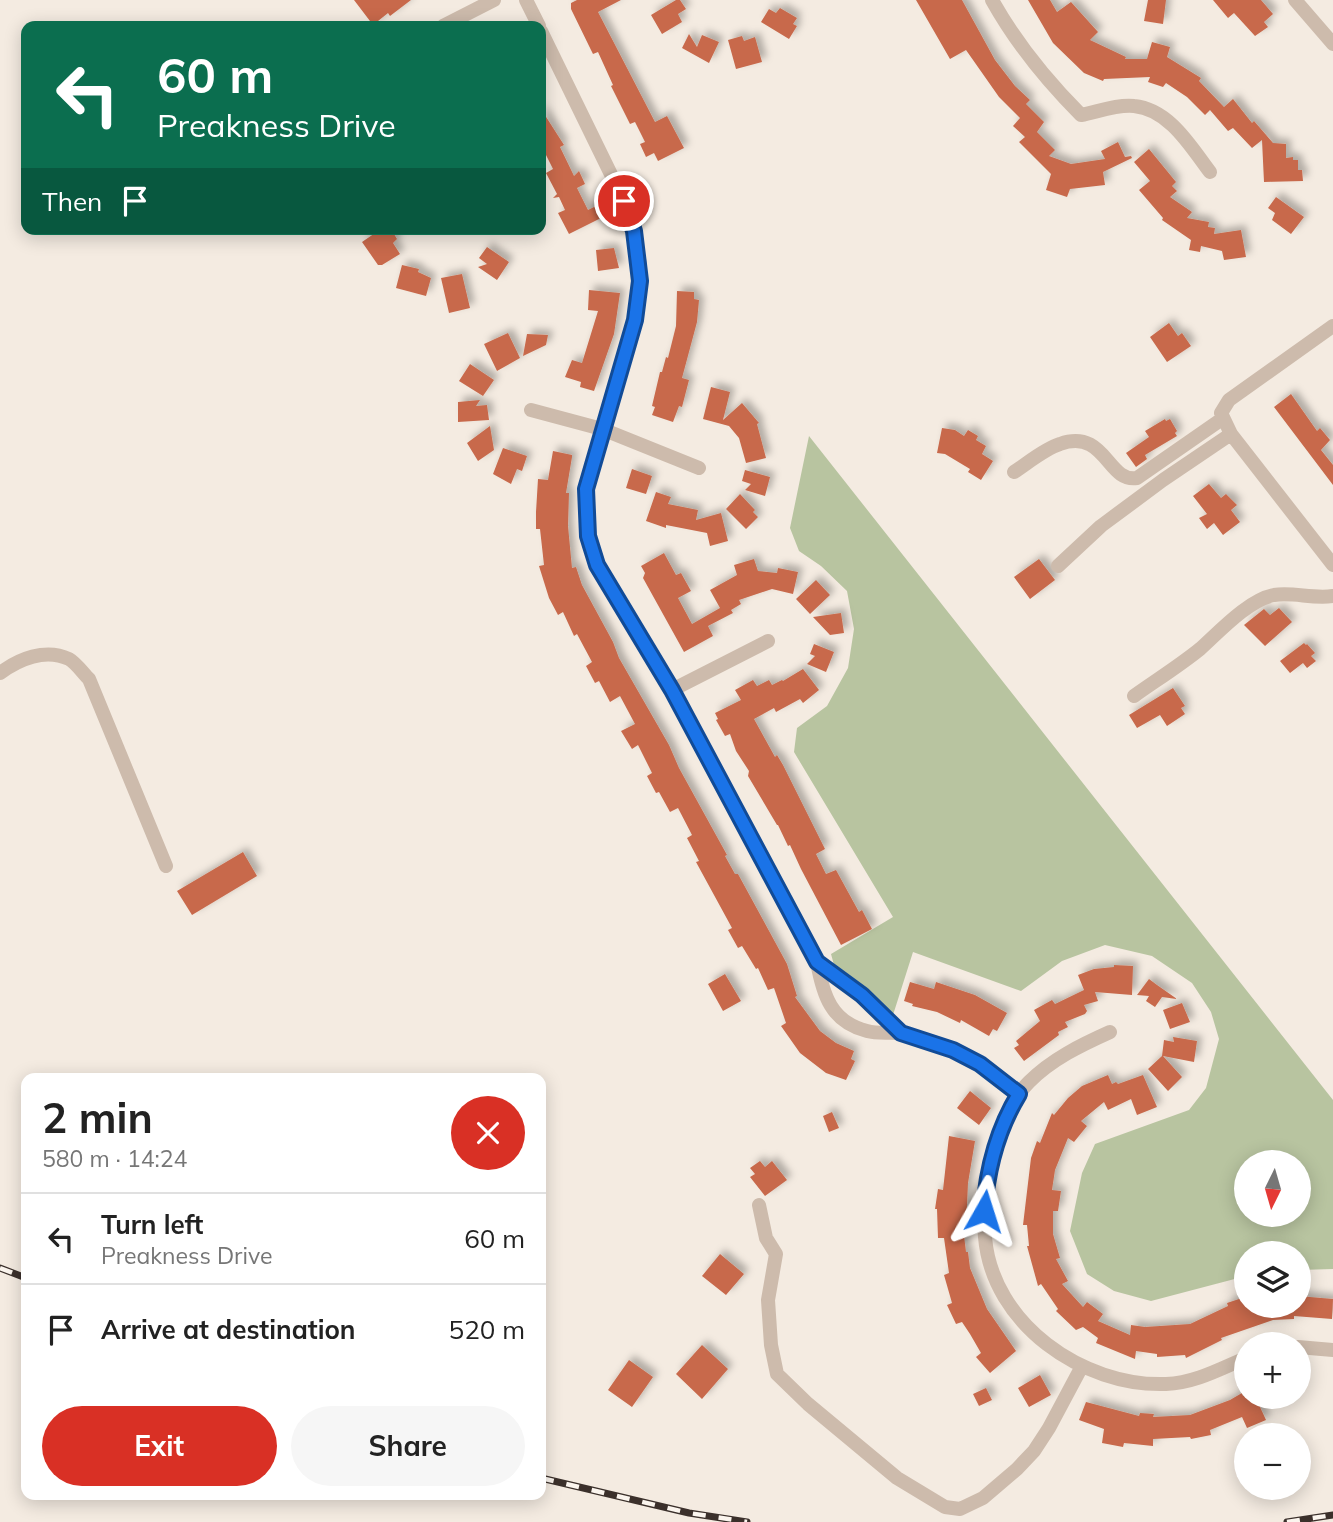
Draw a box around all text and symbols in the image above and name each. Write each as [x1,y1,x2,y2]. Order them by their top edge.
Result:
text: 60 m [157,44,273,105]
icon: left [42,49,133,140]
text: Preakness Drive [157,105,396,145]
pin [594,171,654,231]
icon: arrive [116,182,154,220]
icon: arrive [605,182,643,220]
text: Then [42,185,102,218]
text: 2 min [42,1091,153,1144]
button: close [451,1096,525,1170]
text: 580 m · 14:24 [42,1144,187,1173]
north arrow [1234,1150,1311,1227]
map controls [1234,1150,1311,1500]
position arrow [947,1174,1021,1248]
text: Turn left [101,1208,203,1241]
icon: left [42,1220,80,1258]
text: 60 m [464,1222,525,1255]
text: Preakness Drive [101,1241,272,1270]
button: layers [1234,1241,1311,1318]
icon: arrive [42,1311,80,1349]
text: Arrive at destination [101,1313,356,1346]
text: 520 m [449,1313,525,1346]
button: + [1234,1332,1311,1409]
button: Exit [42,1406,277,1486]
button: Share [291,1406,525,1486]
button: − [1234,1423,1311,1500]

